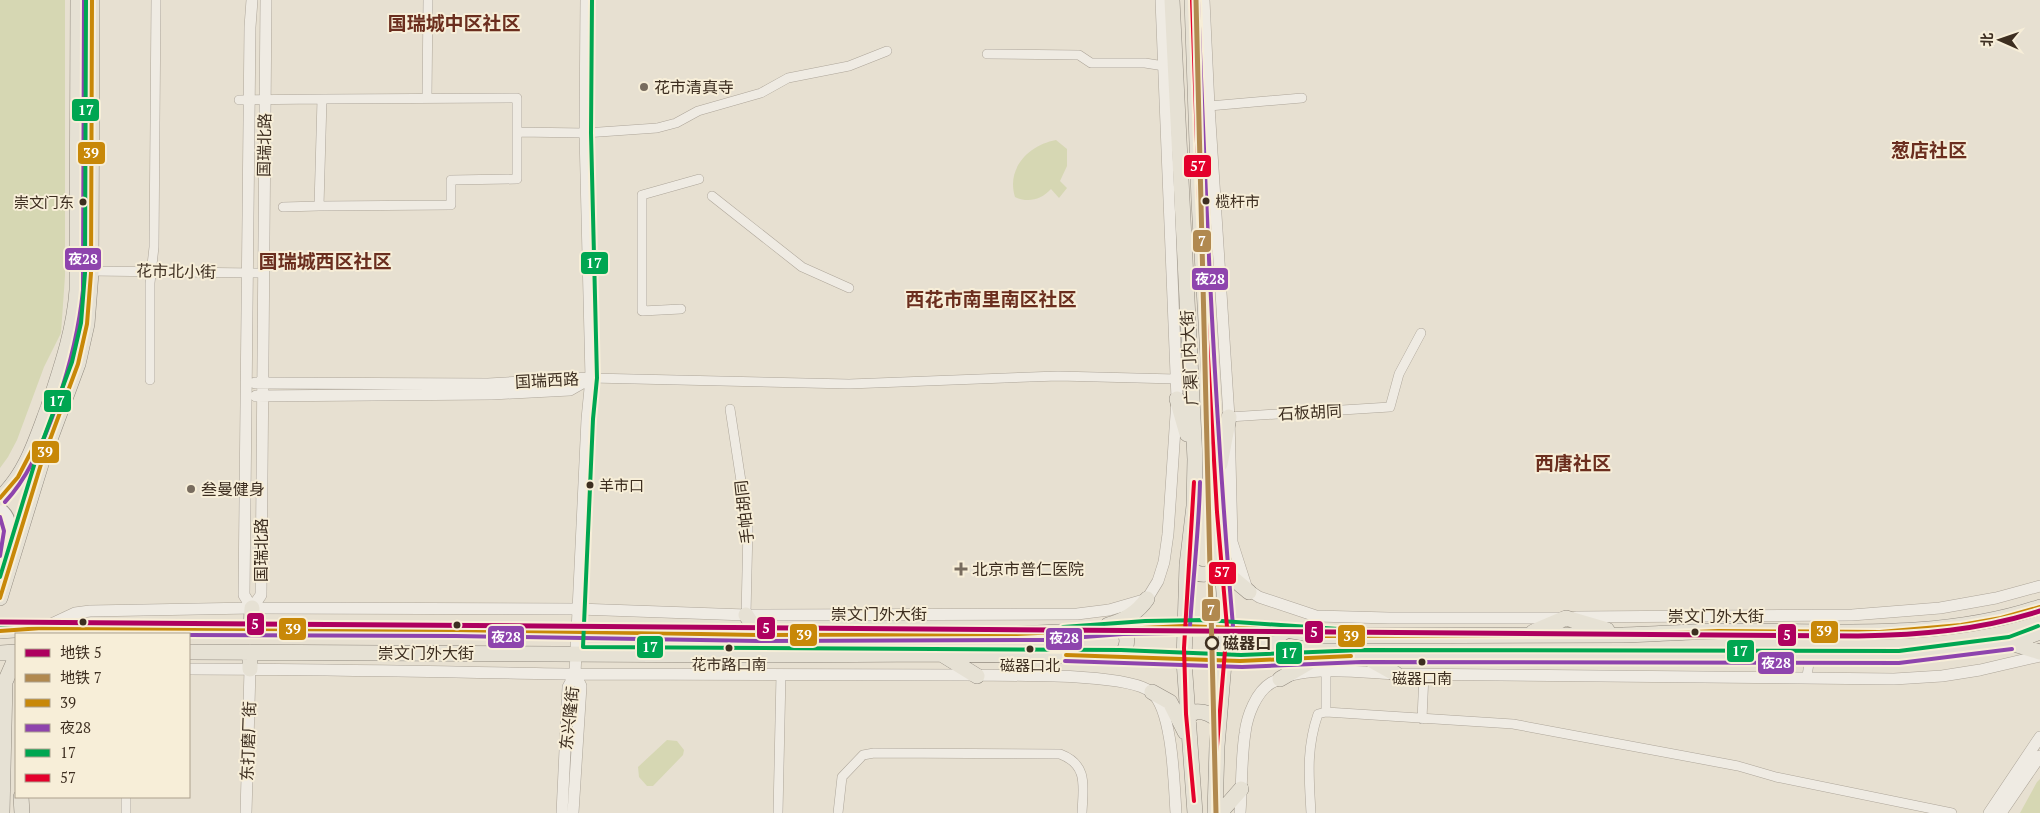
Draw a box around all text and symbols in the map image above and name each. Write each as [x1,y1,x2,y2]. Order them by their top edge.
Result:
district label: 国瑞城中区社区 [387,10,521,35]
north arrow [1975,15,2025,65]
text: 北 [1977,32,1996,47]
place label: 花市清真寺 [654,76,734,98]
marker: 花市清真寺 [638,81,650,93]
line badge: 17 [71,98,100,122]
text: 17 [78,100,94,119]
street label: 国瑞北路 [252,113,276,177]
district label: 葱店社区 [1891,137,1967,162]
line badge: 39 [77,141,106,165]
text: 39 [83,143,99,162]
line badge: 57 [1183,154,1212,178]
text: 57 [1190,156,1206,175]
place label: 榄杆市 [1215,191,1260,211]
place label: 崇文门东 [14,192,74,212]
marker: 榄杆市 [1201,196,1211,206]
marker: 崇文门东 [78,197,88,207]
line badge: 7 [1192,229,1212,253]
text: 7 [1198,231,1206,250]
line badge: 夜28 [64,247,102,271]
district label: 国瑞城西区社区 [258,248,392,273]
text: 夜28 [68,249,98,268]
line badge: 17 [580,251,609,275]
text: 17 [586,253,602,272]
street label: 花市北小街 [136,259,216,283]
line badge: 夜28 [1191,267,1229,291]
text: 夜28 [1195,269,1225,288]
district label: 西花市南里南区社区 [905,286,1077,311]
street label: 广渠门内大街 [1176,309,1202,407]
street label: 国瑞西路 [514,367,580,393]
line badge: 17 [43,389,72,413]
text: 17 [49,391,65,410]
street label: 石板胡同 [1277,399,1343,425]
line badge: 39 [31,440,60,464]
text: 39 [37,442,53,461]
district label: 西唐社区 [1535,450,1611,475]
place label: 羊市口 [599,475,644,495]
place label: 叁曼健身 [201,478,265,500]
street label: 手帕胡同 [730,479,758,545]
marker: 羊市口 [585,480,595,490]
marker: 叁曼健身 [185,483,197,495]
street label: 国瑞北路 [250,518,272,582]
place label: 北京市普仁医院 [972,558,1084,580]
line badge: 57 [1208,561,1237,585]
marker: 北京市普仁医院 [954,562,968,576]
text: 57 [1214,562,1230,581]
line badge: 7 [1201,598,1221,622]
text: 7 [1207,600,1215,619]
street label: 崇文门外大街 [831,603,927,625]
street label: 崇文门外大街 [1668,605,1764,627]
line badge: 5 [246,612,265,636]
text: 5 [251,614,259,633]
line badge: 5 [756,616,776,640]
unlabelled marker [78,617,88,627]
line badge: 39 [278,617,307,641]
text: 5 [762,618,770,637]
text: 39 [285,619,301,638]
unlabelled marker [452,620,462,630]
line badge: 5 [1304,620,1324,644]
line badge: 39 [1810,620,1839,644]
text: 39 [1816,621,1832,640]
text: 5 [1310,622,1318,641]
line badge: 39 [789,623,818,647]
line badge: 5 [1777,623,1797,647]
line badge: 39 [1337,624,1366,648]
line badge: 夜28 [487,625,525,649]
text: 39 [796,625,812,644]
text: 5 [1783,625,1791,644]
text: 39 [1343,626,1359,645]
text: 夜28 [491,627,521,646]
line badge: 夜28 [1045,627,1083,651]
unlabelled marker [1690,627,1700,637]
text: 夜28 [1049,628,1079,647]
place label: 磁器口 [1223,632,1271,654]
legend [15,633,190,798]
line badge: 17 [636,635,664,659]
marker: 磁器口 [1205,636,1219,650]
text: 17 [642,637,658,656]
line badge: 17 [1726,639,1755,663]
line badge: 17 [1275,641,1303,665]
text: 17 [1732,641,1748,660]
text: 地铁 5 [60,642,102,662]
street label: 崇文门外大街 [378,642,474,664]
marker: 花市路口南 [724,643,734,653]
text: 17 [1281,643,1297,662]
marker: 磁器口北 [1025,644,1035,654]
line badge: 夜28 [1757,651,1795,675]
text: 夜28 [1761,653,1791,672]
place label: 花市路口南 [691,654,767,674]
place label: 磁器口北 [1000,655,1060,675]
marker: 磁器口南 [1417,657,1427,667]
text: 地铁 7 [60,667,102,687]
place label: 磁器口南 [1392,668,1452,688]
street label: 东兴隆街 [555,685,583,751]
text: 39 [60,692,76,712]
street label: 东打磨厂街 [236,701,260,781]
text: 夜28 [60,717,91,737]
text: 17 [60,742,76,762]
text: 57 [60,767,76,787]

